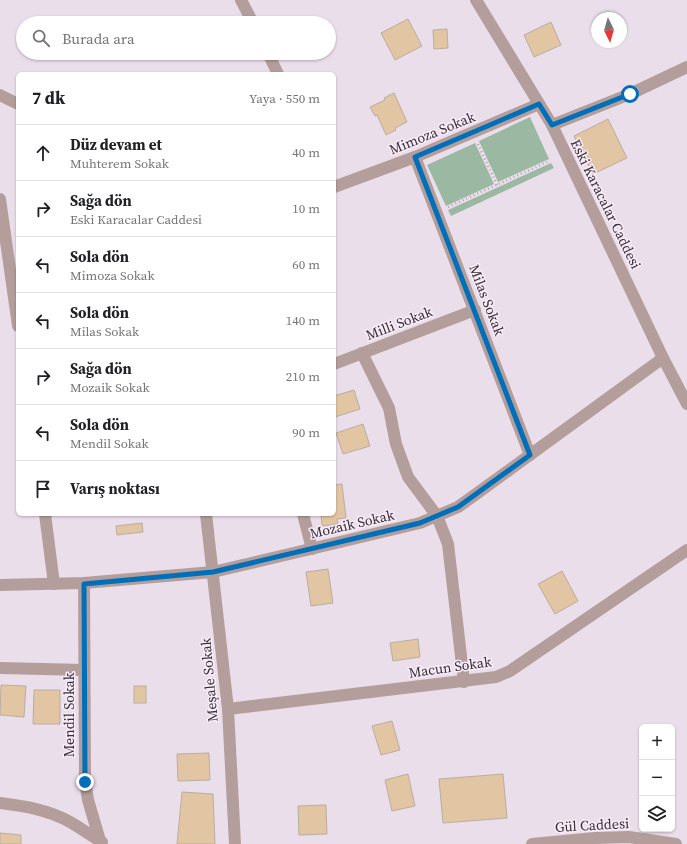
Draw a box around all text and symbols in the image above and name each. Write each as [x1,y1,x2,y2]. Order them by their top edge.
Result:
north arrow [591,12,627,48]
search box [16,16,336,60]
icon: search [30,27,52,49]
text: Burada ara [62,28,135,49]
route start [621,85,639,103]
text: 7 dk [32,86,65,110]
text: Yaya · 550 m [249,90,320,107]
street label: Mimoza Sokak [386,107,478,159]
text: Düz devam et [70,134,162,155]
street label: Eski Karacalar Caddesi [566,136,646,272]
icon: ahead [32,142,54,164]
text: 40 m [292,144,320,161]
text: Muhterem Sokak [70,155,169,172]
text: Sağa dön [70,190,132,211]
icon: right [32,198,54,220]
text: 10 m [292,200,320,217]
text: Eski Karacalar Caddesi [70,211,202,228]
text: Sola dön [70,246,129,267]
icon: left [32,254,54,276]
text: 60 m [292,256,320,273]
street label: Milas Sokak [464,262,510,339]
text: Mimoza Sokak [70,267,155,284]
street label: Milli Sokak [363,301,435,345]
text: Sola dön [70,302,129,323]
icon: left [32,310,54,332]
text: 140 m [286,312,320,329]
text: Milas Sokak [70,323,139,340]
text: Sağa dön [70,358,132,379]
icon: right [32,366,54,388]
text: 210 m [286,368,320,385]
text: Mozaik Sokak [70,379,150,396]
text: Sola dön [70,414,129,435]
icon: left [32,422,54,444]
text: 90 m [292,424,320,441]
text: Mendil Sokak [70,435,149,452]
icon: arrive [32,478,54,500]
text: Varış noktası [70,478,160,499]
street label: Mozaik Sokak [308,505,396,543]
street label: Meşale Sokak [195,637,223,723]
street label: Macun Sokak [407,651,493,683]
street label: Mendil Sokak [59,672,79,757]
map controls [639,724,675,832]
button: + [639,724,675,760]
button: − [639,760,675,796]
route end [76,773,94,791]
button: layers [639,796,675,832]
street label: Gül Caddesi [554,813,630,837]

